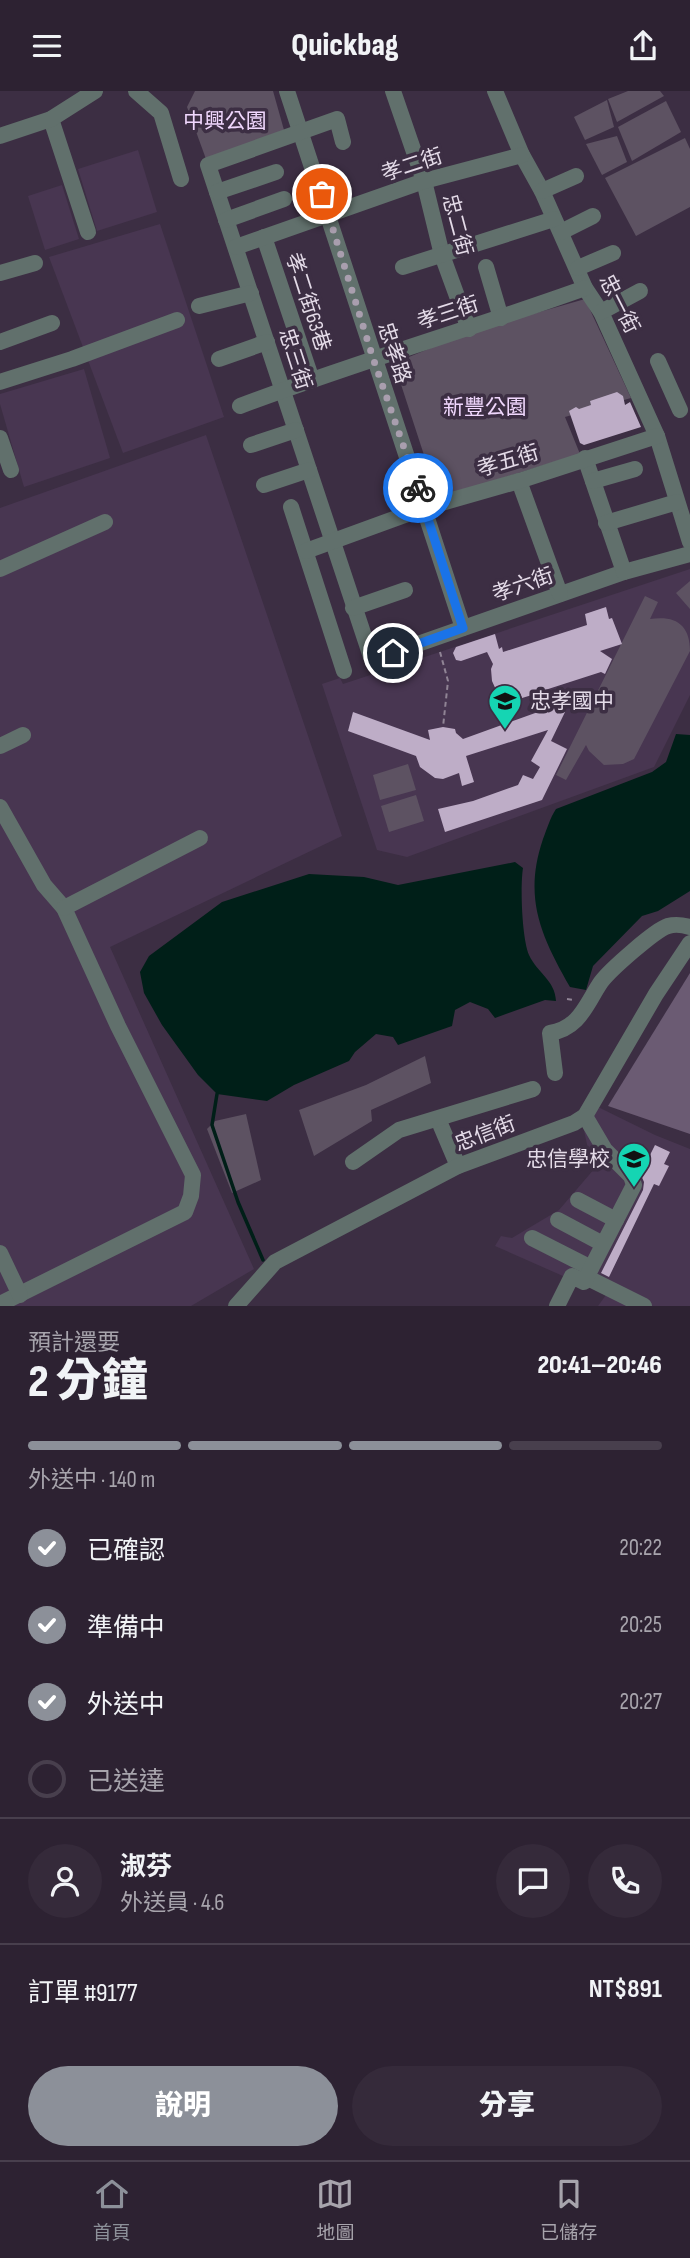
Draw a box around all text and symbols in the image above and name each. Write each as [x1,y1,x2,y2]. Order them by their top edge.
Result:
text: Quickbag [291,26,399,65]
icon: menu [28,27,66,65]
icon: share [624,27,662,65]
park label: 中興公園 [183,109,267,134]
street label: 孝二街 [378,143,446,187]
pin [292,164,352,224]
icon: bag [303,175,341,213]
street label: 忠二街 [437,191,477,259]
street label: 孝二街63巷 [280,250,336,354]
street label: 忠一街 [594,270,644,338]
street label: 孝三街 [414,291,482,335]
street label: 忠孝路 [372,319,416,387]
street label: 忠三街 [273,325,317,393]
park label: 新豐公園 [443,395,527,420]
street label: 孝五街 [474,440,542,482]
courier [383,453,453,523]
icon: bike [399,469,437,507]
street label: 孝六街 [489,563,557,607]
pin [363,623,423,683]
icon: home [374,634,412,672]
school or university icon: 忠孝國中 [486,682,524,731]
place label: 忠孝國中 [530,689,614,714]
street label: 忠信街 [451,1111,519,1157]
school or university icon: 忠信學校 [615,1140,653,1189]
place label: 忠信學校 [526,1147,610,1172]
text: 預計還要 [28,1329,120,1357]
text: 20:41–20:46 [537,1350,662,1381]
text: 2 分鐘 [28,1355,148,1410]
text: 外送中 · 140 m [28,1466,155,1494]
icon: check [28,1529,66,1567]
text: 20:22 [619,1534,662,1562]
text: 已確認 [87,1536,165,1567]
icon: check [28,1606,66,1644]
text: 20:25 [619,1611,662,1639]
text: 準備中 [87,1613,165,1644]
icon: check [28,1683,66,1721]
text: 20:27 [619,1688,662,1716]
text: 外送中 [87,1690,165,1721]
text: 已送達 [87,1767,165,1798]
button: person [28,1844,102,1918]
button: chat [496,1844,570,1918]
button: phone [588,1844,662,1918]
text: 淑芬 [120,1852,172,1883]
text: 外送員 · 4.6 [120,1889,224,1917]
text: NT$891 [589,1974,662,2005]
text: 訂單 #9177 [28,1978,137,2009]
button: 說明 [28,2066,338,2146]
button: 分享 [352,2066,662,2146]
tab: 首頁 [93,2175,131,2245]
tab: 地圖 [316,2175,354,2245]
tab: 已儲存 [540,2175,597,2245]

